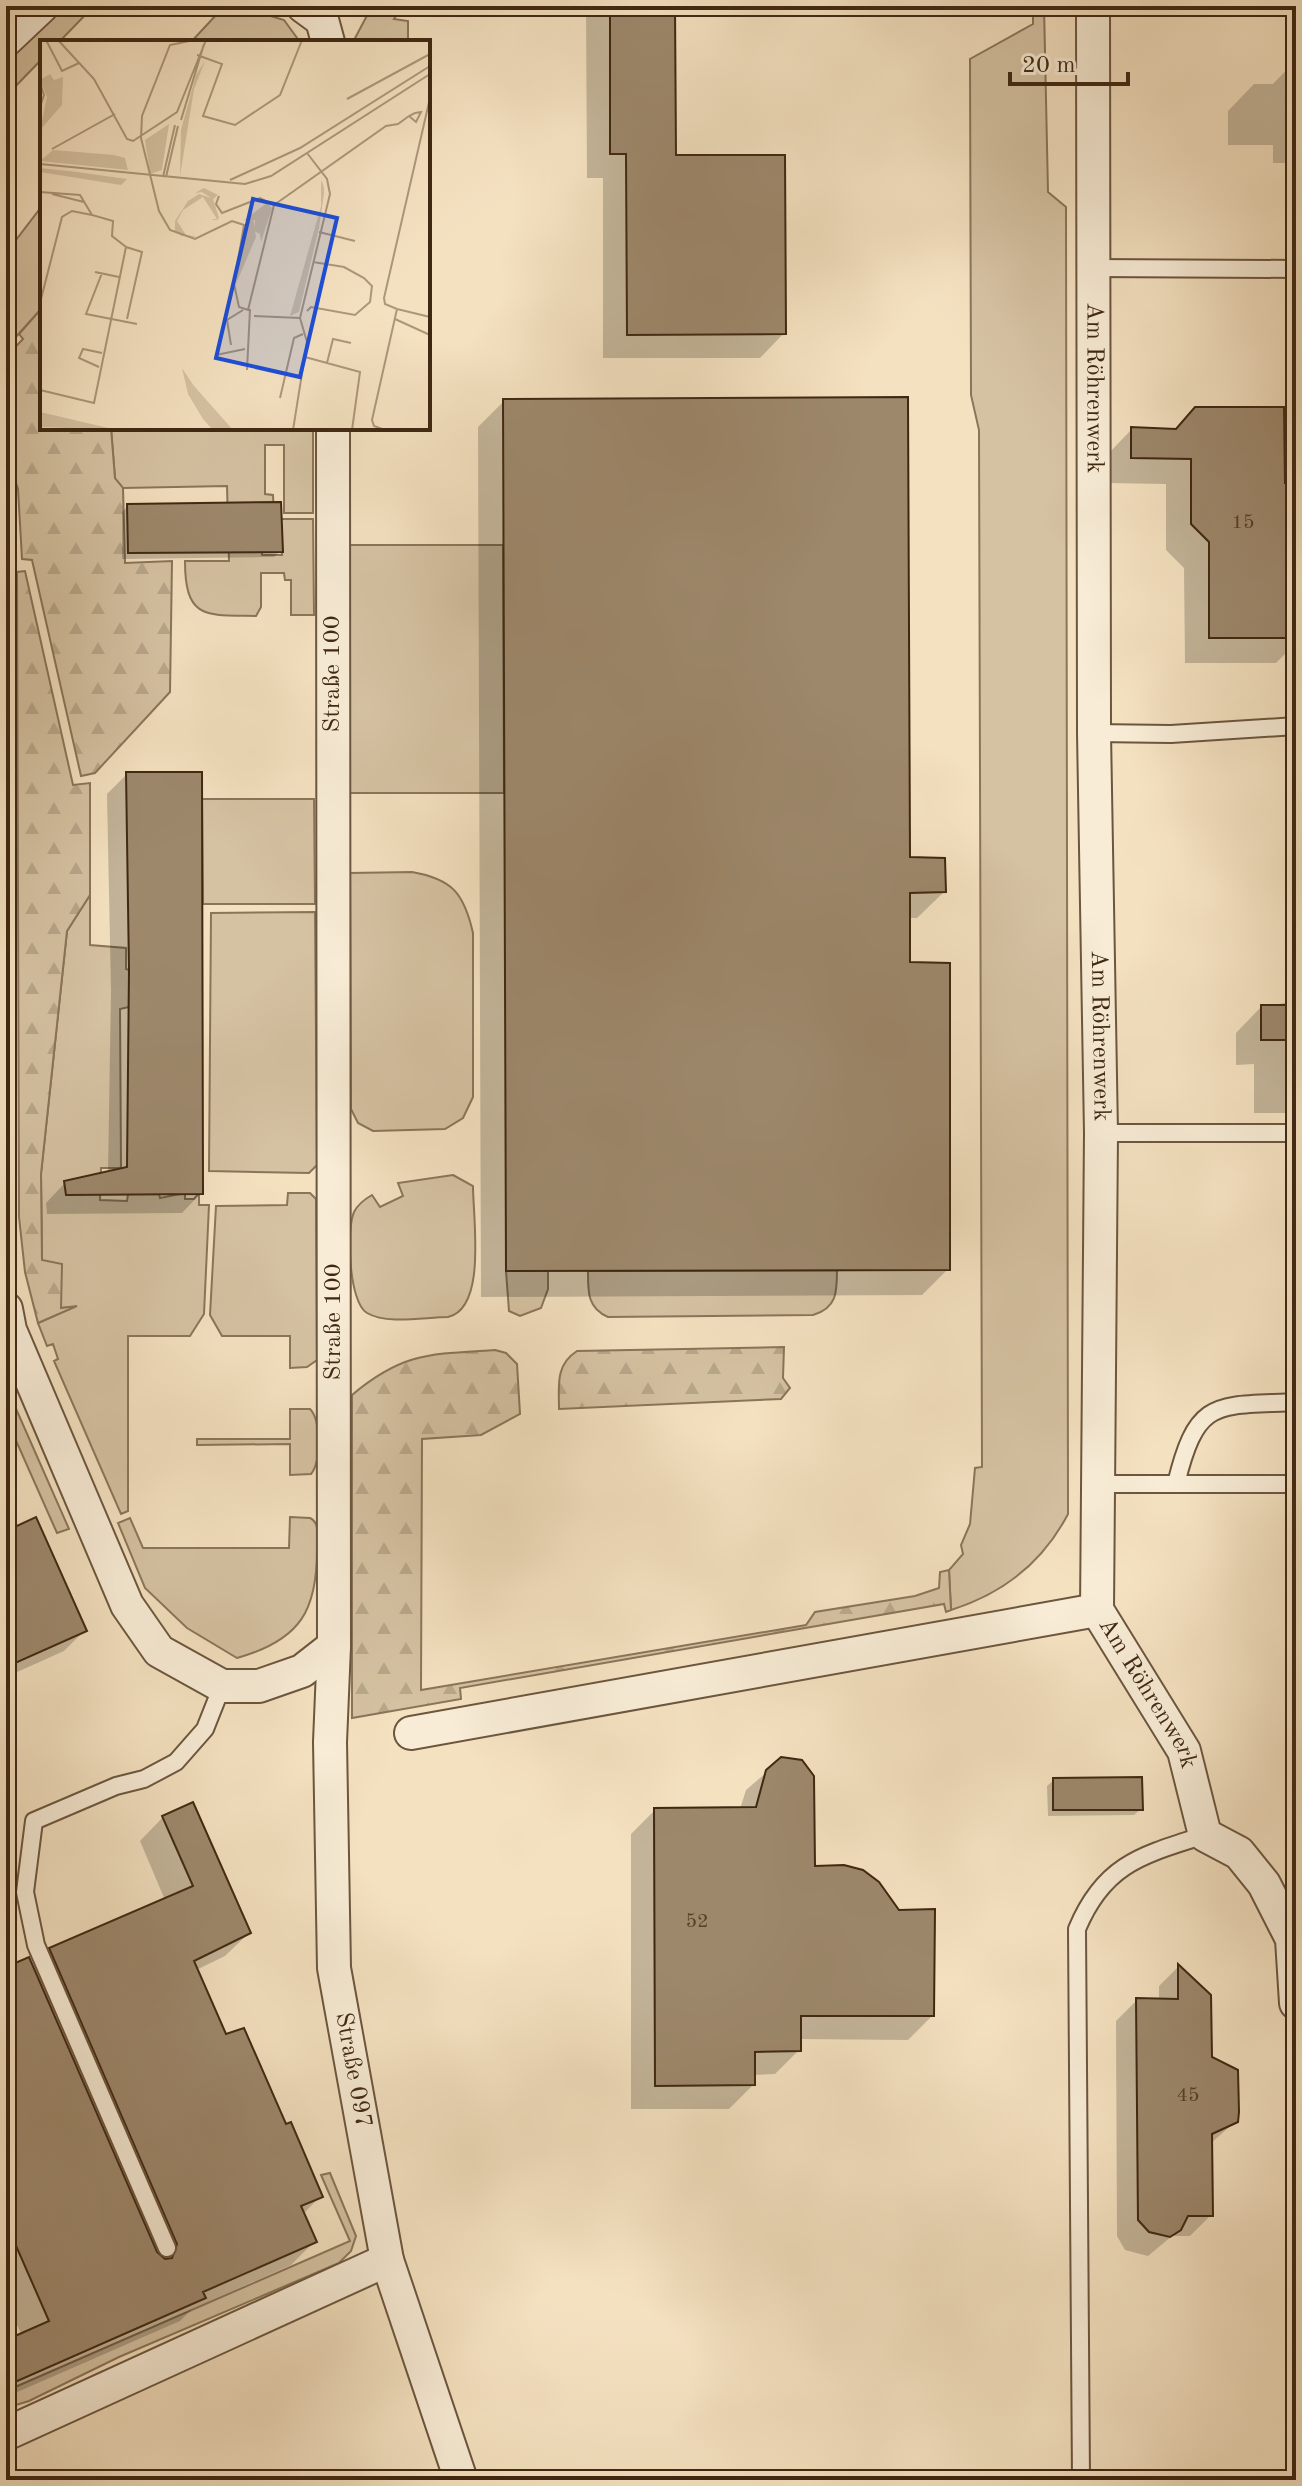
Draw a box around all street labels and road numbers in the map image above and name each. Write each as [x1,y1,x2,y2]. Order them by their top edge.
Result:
street label: Am Röhrenwerk [1081,302,1106,474]
street label: Straße 100 [321,615,345,733]
street label: Am Röhrenwerk [1086,950,1113,1122]
street label: Straße 100 [322,1263,346,1381]
street label: Am Röhrenwerk [1093,1614,1200,1771]
street label: Straße 097 [330,2010,375,2130]

